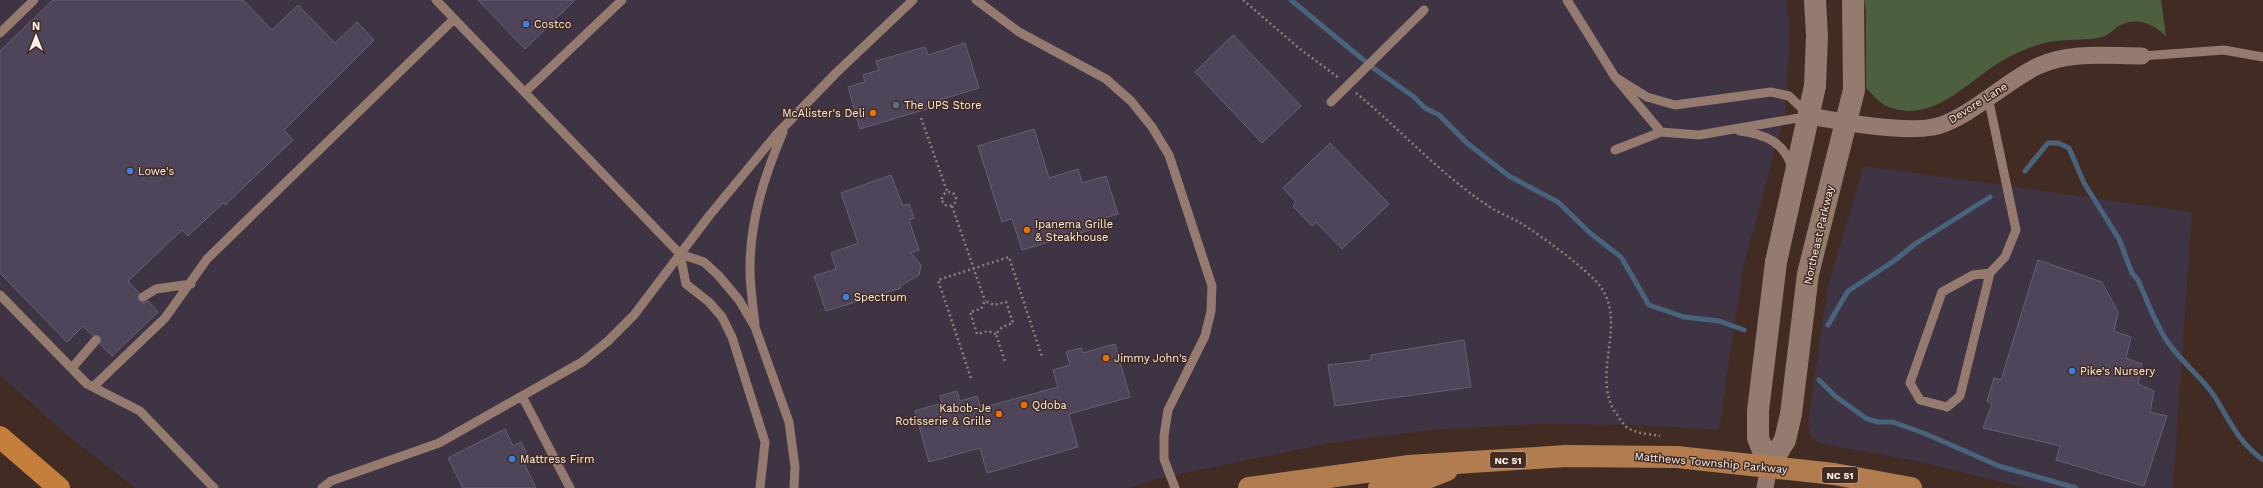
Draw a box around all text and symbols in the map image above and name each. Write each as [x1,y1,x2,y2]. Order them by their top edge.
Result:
north arrow [16,16,56,56]
place label: Costco [534,18,571,31]
marker: Costco [521,19,531,29]
text: N [32,20,40,33]
street label: Devore Lane [1946,80,2010,126]
place label: The UPS Store [904,99,982,112]
marker: The UPS Store [891,100,901,110]
place label: McAlister's Deli [782,107,865,120]
marker: McAlister's Deli [868,108,878,118]
place label: Lowe's [138,165,174,178]
marker: Lowe's [125,166,135,176]
street label: Northeast Parkway [1801,184,1837,286]
place label: Ipanema Grille & Steakhouse [1035,218,1113,244]
marker: Ipanema Grille & Steakhouse [1022,225,1032,235]
place label: Spectrum [854,291,907,304]
marker: Spectrum [841,292,851,302]
place label: Jimmy John's [1114,352,1187,365]
marker: Jimmy John's [1101,353,1111,363]
place label: Pike's Nursery [2080,365,2155,378]
marker: Pike's Nursery [2067,366,2077,376]
place label: Qdoba [1032,399,1067,412]
marker: Qdoba [1019,400,1029,410]
place label: Kabob-Je Rotisserie & Grille [895,402,991,428]
marker: Kabob-Je Rotisserie & Grille [994,409,1004,419]
street label: Matthews Township Parkway [1634,450,1788,476]
road number: NC 51 [1490,452,1526,468]
place label: Mattress Firm [520,453,594,466]
marker: Mattress Firm [507,454,517,464]
road number: NC 51 [1822,467,1858,483]

